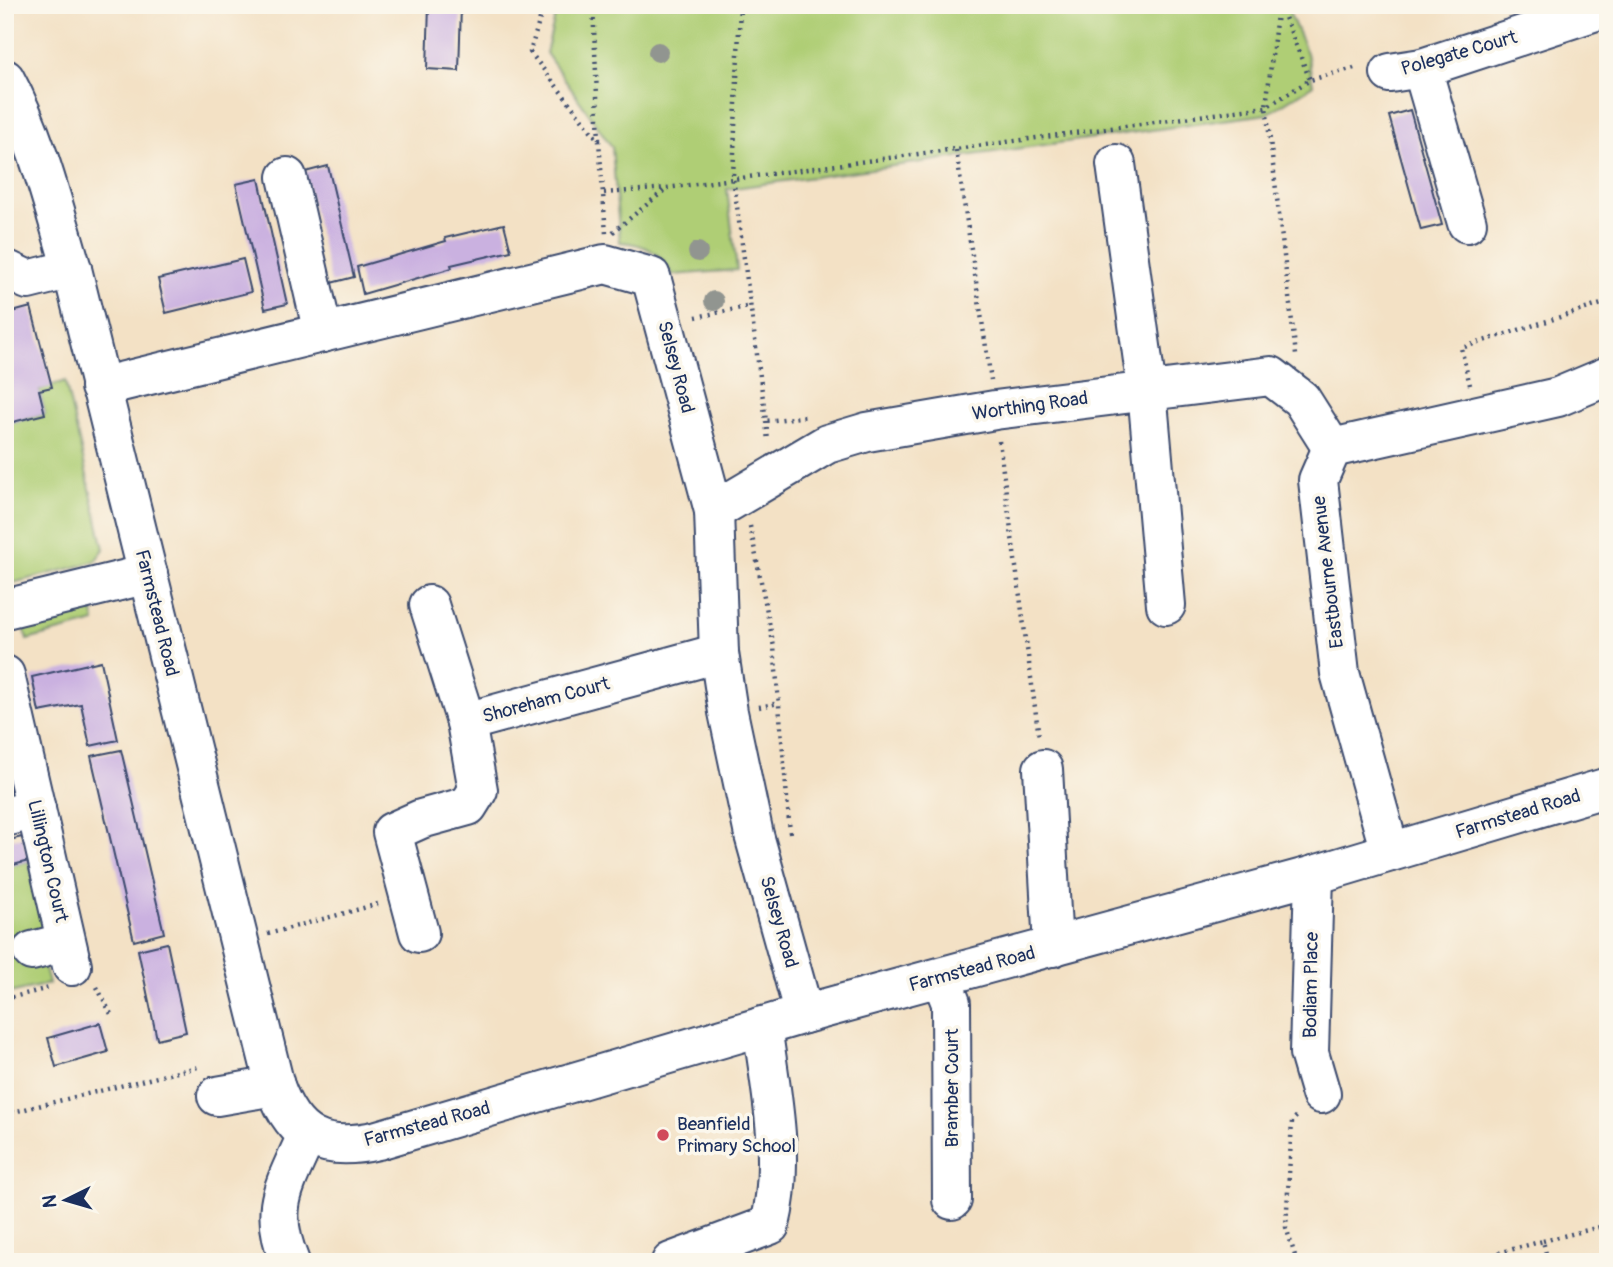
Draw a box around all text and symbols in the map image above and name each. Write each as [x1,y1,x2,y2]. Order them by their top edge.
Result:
street label: Polegate Court [1398,25,1520,81]
street label: Selsey Road [652,318,700,416]
street label: Worthing Road [970,386,1090,426]
street label: Eastbourne Avenue [1307,494,1349,650]
street label: Farmstead Road [130,547,184,679]
street label: Shoreham Court [480,671,613,728]
street label: Farmstead Road [1452,784,1584,844]
street label: Lillington Court [22,797,74,925]
street label: Selsey Road [754,873,804,971]
street label: Bodiam Place [1298,931,1324,1038]
street label: Farmstead Road [906,941,1038,997]
street label: Bramber Court [940,1028,964,1147]
street label: Farmstead Road [361,1096,493,1152]
place label: Beanfield Primary School [677,1112,796,1158]
marker: Beanfield Primary School [655,1127,671,1143]
north arrow [32,1166,102,1236]
text: N [38,1194,63,1209]

